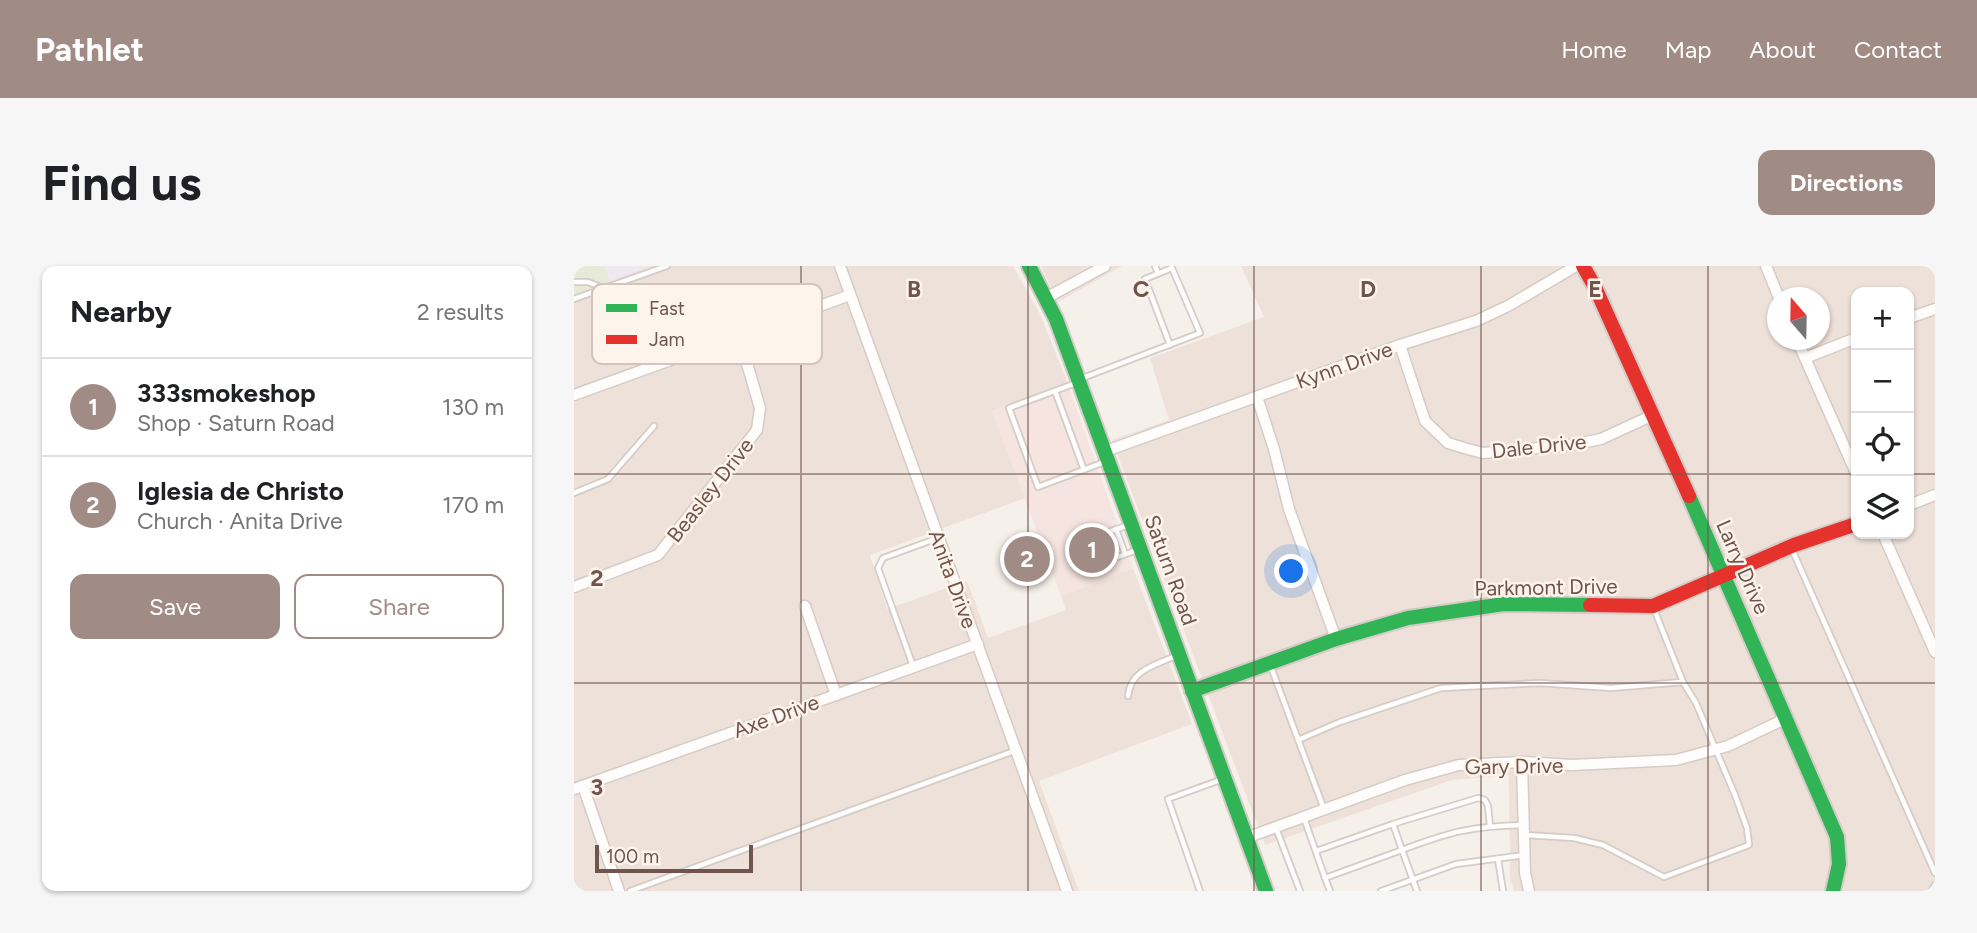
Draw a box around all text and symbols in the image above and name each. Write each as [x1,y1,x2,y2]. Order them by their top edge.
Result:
text: Pathlet [35,30,144,69]
text: Home [1561,35,1627,64]
text: Map [1665,35,1711,64]
text: About [1749,35,1816,64]
text: Contact [1854,35,1942,64]
button: Directions [1758,150,1935,215]
text: Find us [42,153,201,212]
text: B [907,275,921,303]
text: C [1133,275,1150,303]
text: D [1360,275,1376,303]
text: E [1588,275,1602,303]
legend [592,284,822,364]
north arrow [1767,287,1830,350]
map controls [1851,287,1914,539]
button: + [1851,287,1914,350]
text: Nearby [70,293,172,330]
text: Fast [649,297,685,320]
text: 2 results [417,298,504,326]
text: Jam [649,328,685,351]
street label: Kynn Drive [1292,336,1396,394]
button: − [1851,350,1914,413]
text: 333smokeshop [137,377,316,409]
text: 1 [88,393,98,421]
text: 130 m [442,393,504,421]
text: Shop · Saturn Road [137,409,335,437]
button: locate [1851,413,1914,476]
street label: Dale Drive [1490,429,1588,463]
street label: Beasley Drive [662,433,758,547]
text: Iglesia de Christo [137,475,344,507]
button: layers [1851,476,1914,539]
text: 2 [86,491,100,519]
text: 170 m [442,491,504,519]
text: Church · Anita Drive [137,507,342,535]
street label: Saturn Road [1139,511,1203,629]
street label: Larry Drive [1711,516,1775,618]
pin: 1 [1069,524,1115,576]
street label: Anita Drive [924,526,982,632]
pin: 2 [1004,533,1050,585]
your location [1274,554,1308,588]
text: 2 [590,564,604,592]
street label: Parkmont Drive [1474,573,1618,601]
button: Save [70,574,280,639]
button: Share [294,574,504,639]
street label: Axe Drive [730,689,822,743]
street label: Gary Drive [1465,753,1563,779]
text: 3 [591,773,603,801]
scale bar [595,842,752,874]
text: 100 m [606,845,659,868]

